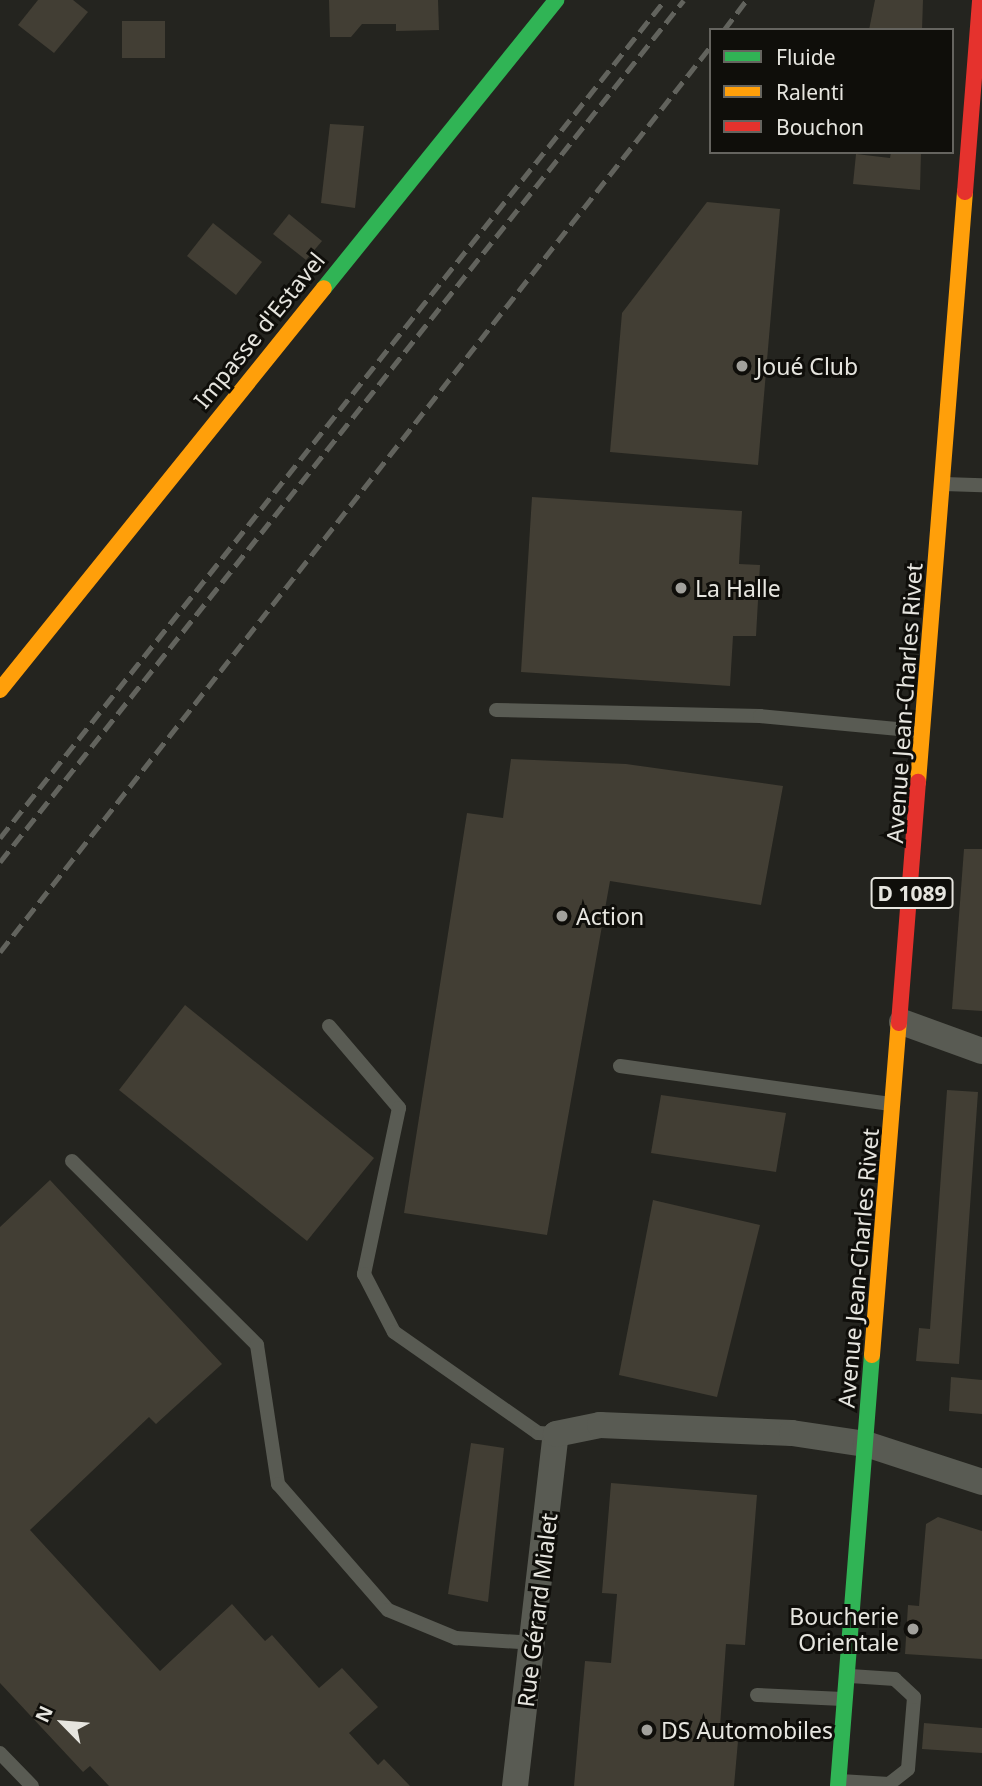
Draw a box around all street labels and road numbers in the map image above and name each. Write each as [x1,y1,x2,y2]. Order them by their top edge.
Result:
street label: Impasse d'Estavel [188,247,330,413]
street label: Avenue Jean-Charles Rivet [880,562,928,844]
road number: D 1089 [870,876,954,910]
street label: Avenue Jean-Charles Rivet [832,1127,884,1409]
street label: Rue Gérard Mialet [511,1511,563,1709]

